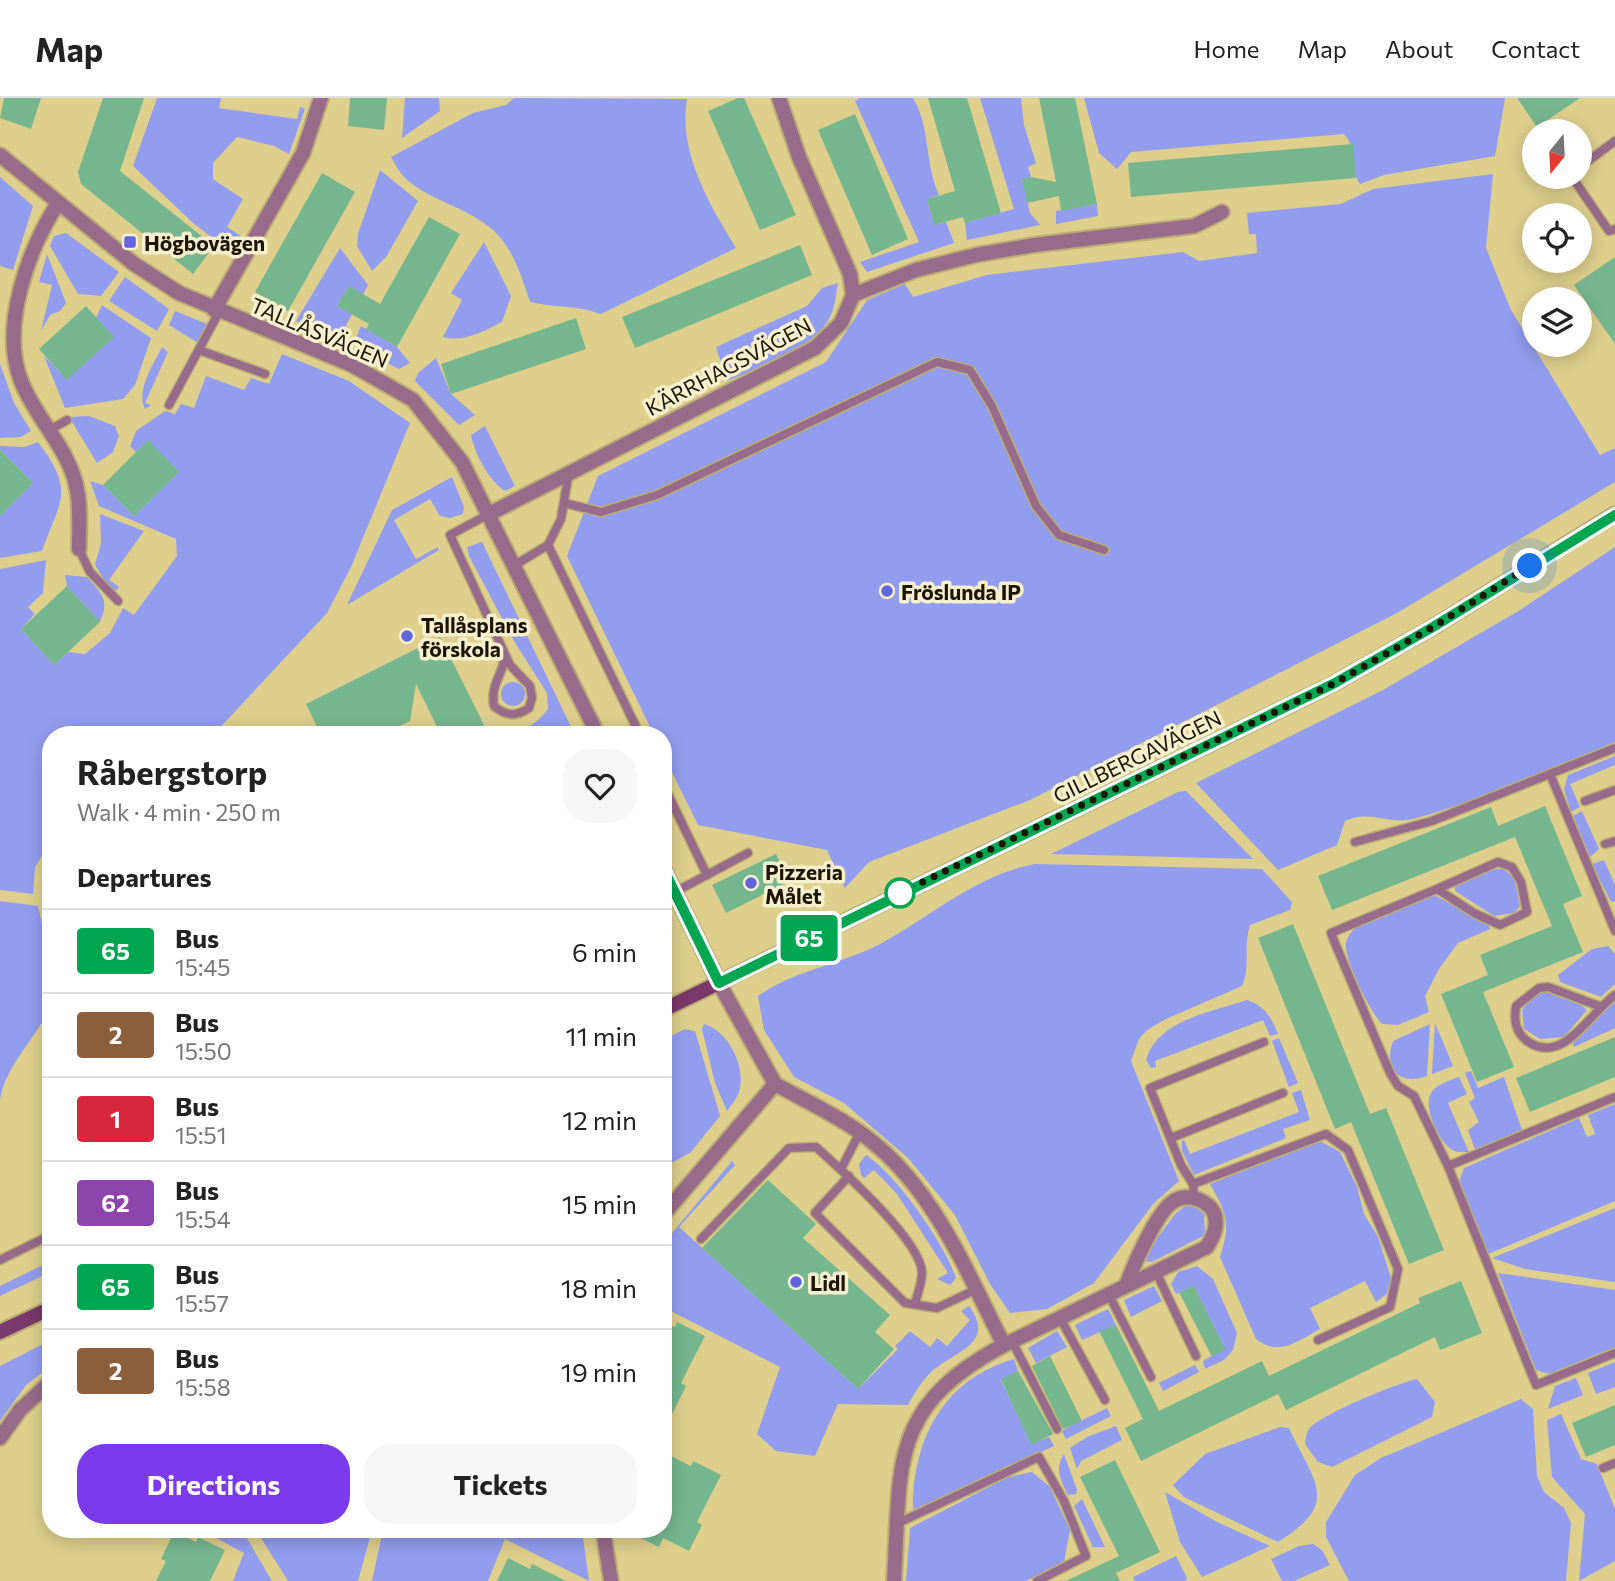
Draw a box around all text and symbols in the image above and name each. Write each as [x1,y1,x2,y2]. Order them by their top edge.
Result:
text: Map [35,28,103,69]
text: Home [1194,34,1260,63]
text: Map [1298,34,1347,63]
text: About [1385,34,1453,63]
text: Contact [1491,34,1580,63]
north arrow [1522,119,1592,189]
map controls [1522,119,1592,357]
button: locate [1522,203,1592,273]
place label: Högbovägen [144,230,265,255]
marker: Högbovägen [122,234,138,250]
button: layers [1522,287,1592,357]
street label: TALLÅSVÄGEN [247,292,393,372]
street label: KÄRRHAGSVÄGEN [641,312,815,420]
your location [1512,548,1547,583]
place label: Fröslunda IP [901,579,1021,604]
marker: Fröslunda IP [879,583,895,599]
place label: Tallåsplans förskola [421,612,528,661]
marker: Tallåsplans förskola [399,628,415,644]
street label: GILLBERGAVÄGEN [1049,704,1225,808]
button: heart [563,749,637,823]
text: Råbergstorp [77,751,267,792]
text: Walk · 4 min · 250 m [77,798,281,826]
place label: Pizzeria Målet [765,859,843,908]
text: Departures [77,861,212,892]
marker: Pizzeria Målet [743,875,759,891]
unlabelled marker [885,878,915,908]
line badge: 65 [778,915,840,961]
text: Bus [175,922,219,953]
text: 65 [795,923,823,952]
text: 65 [101,936,130,965]
text: 6 min [572,936,637,967]
text: 15:45 [175,953,231,981]
text: Bus [175,1006,219,1037]
text: 2 [109,1020,122,1049]
text: 11 min [566,1020,637,1051]
text: 15:50 [175,1037,232,1065]
text: Bus [175,1090,219,1121]
text: 1 [110,1104,121,1133]
text: 12 min [562,1104,637,1135]
text: 15:51 [175,1121,227,1149]
text: Bus [175,1174,219,1205]
text: 62 [101,1188,130,1217]
text: 15 min [562,1188,637,1219]
text: 15:54 [175,1205,231,1233]
text: Bus [175,1258,219,1289]
place label: Lidl [810,1270,846,1295]
text: 65 [101,1272,130,1301]
text: 18 min [561,1272,637,1303]
marker: Lidl [788,1274,804,1290]
text: 15:57 [175,1289,229,1317]
text: Bus [175,1342,219,1373]
text: 2 [109,1356,122,1385]
text: 19 min [561,1356,637,1387]
text: 15:58 [175,1373,231,1401]
button: Directions [77,1444,350,1524]
button: Tickets [364,1444,637,1524]

